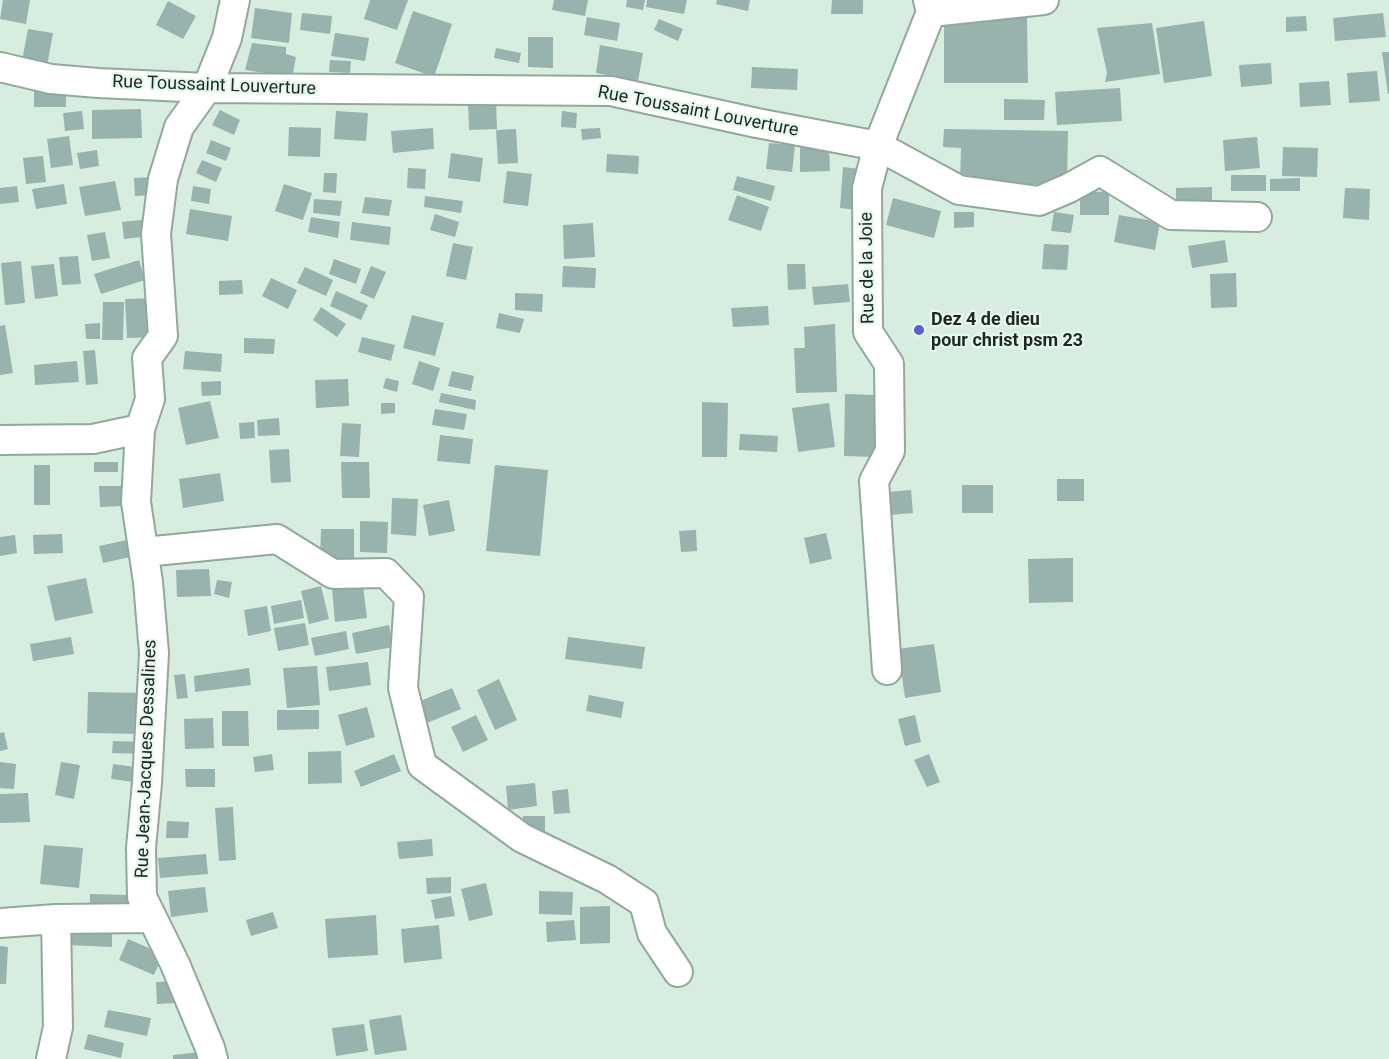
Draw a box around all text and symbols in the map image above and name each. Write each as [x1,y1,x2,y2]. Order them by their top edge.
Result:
street label: Rue Toussaint Louverture [112,72,316,100]
street label: Rue Toussaint Louverture [596,82,800,142]
street label: Rue de la Joie [856,212,880,324]
place label: Dez 4 de dieu pour christ psm 23 [931,309,1083,352]
marker: Dez 4 de dieu pour christ psm 23 [912,323,926,337]
street label: Rue Jean-Jacques Dessalines [132,639,162,879]

